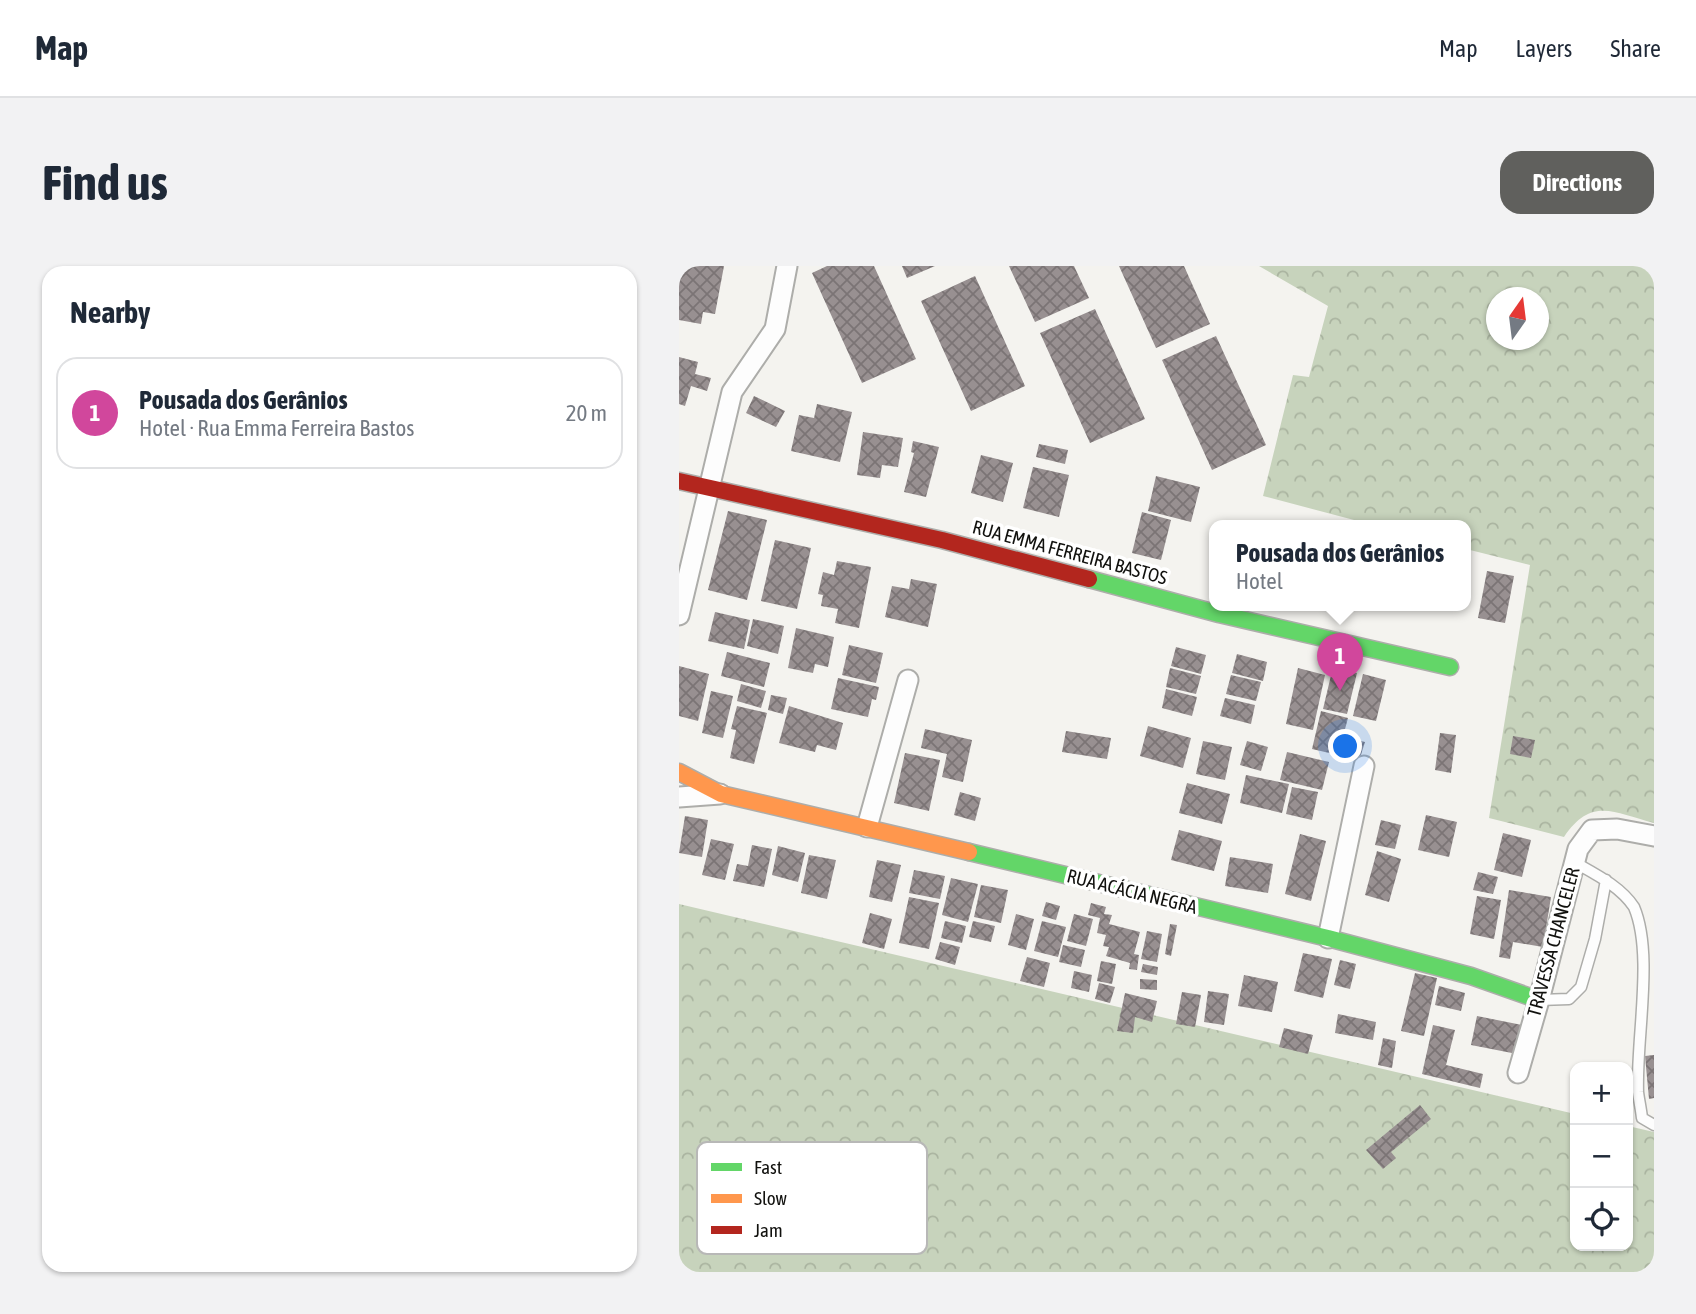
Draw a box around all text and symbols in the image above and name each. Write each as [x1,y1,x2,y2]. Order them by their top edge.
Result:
text: Map [35,29,88,67]
text: Map [1439,35,1478,62]
text: Layers [1516,35,1572,62]
text: Share [1610,35,1661,62]
button: Directions [1500,151,1654,214]
text: Find us [42,154,168,210]
north arrow [1486,287,1549,350]
text: Nearby [70,295,150,329]
text: Pousada dos Gerânios [139,385,348,415]
text: 1 [90,400,100,426]
text: 20 m [566,400,607,426]
text: Hotel · Rua Emma Ferreira Bastos [139,415,414,441]
street label: RUA EMMA FERREIRA BASTOS [970,515,1170,589]
popup [1209,520,1471,611]
text: Pousada dos Gerânios [1236,538,1444,568]
text: Hotel [1236,568,1283,594]
pin: 1 [1317,633,1363,691]
your location [1328,729,1362,763]
street label: RUA ACÁCIA NEGRA [1065,864,1200,918]
street label: TRAVESSA CHANCELER [1522,864,1584,1019]
map controls [1570,1062,1633,1251]
button: + [1570,1062,1633,1125]
button: − [1570,1125,1633,1188]
legend [697,1142,927,1254]
text: Fast [754,1156,782,1178]
text: Slow [754,1187,788,1209]
button: locate [1570,1188,1633,1251]
text: Jam [754,1219,783,1241]

